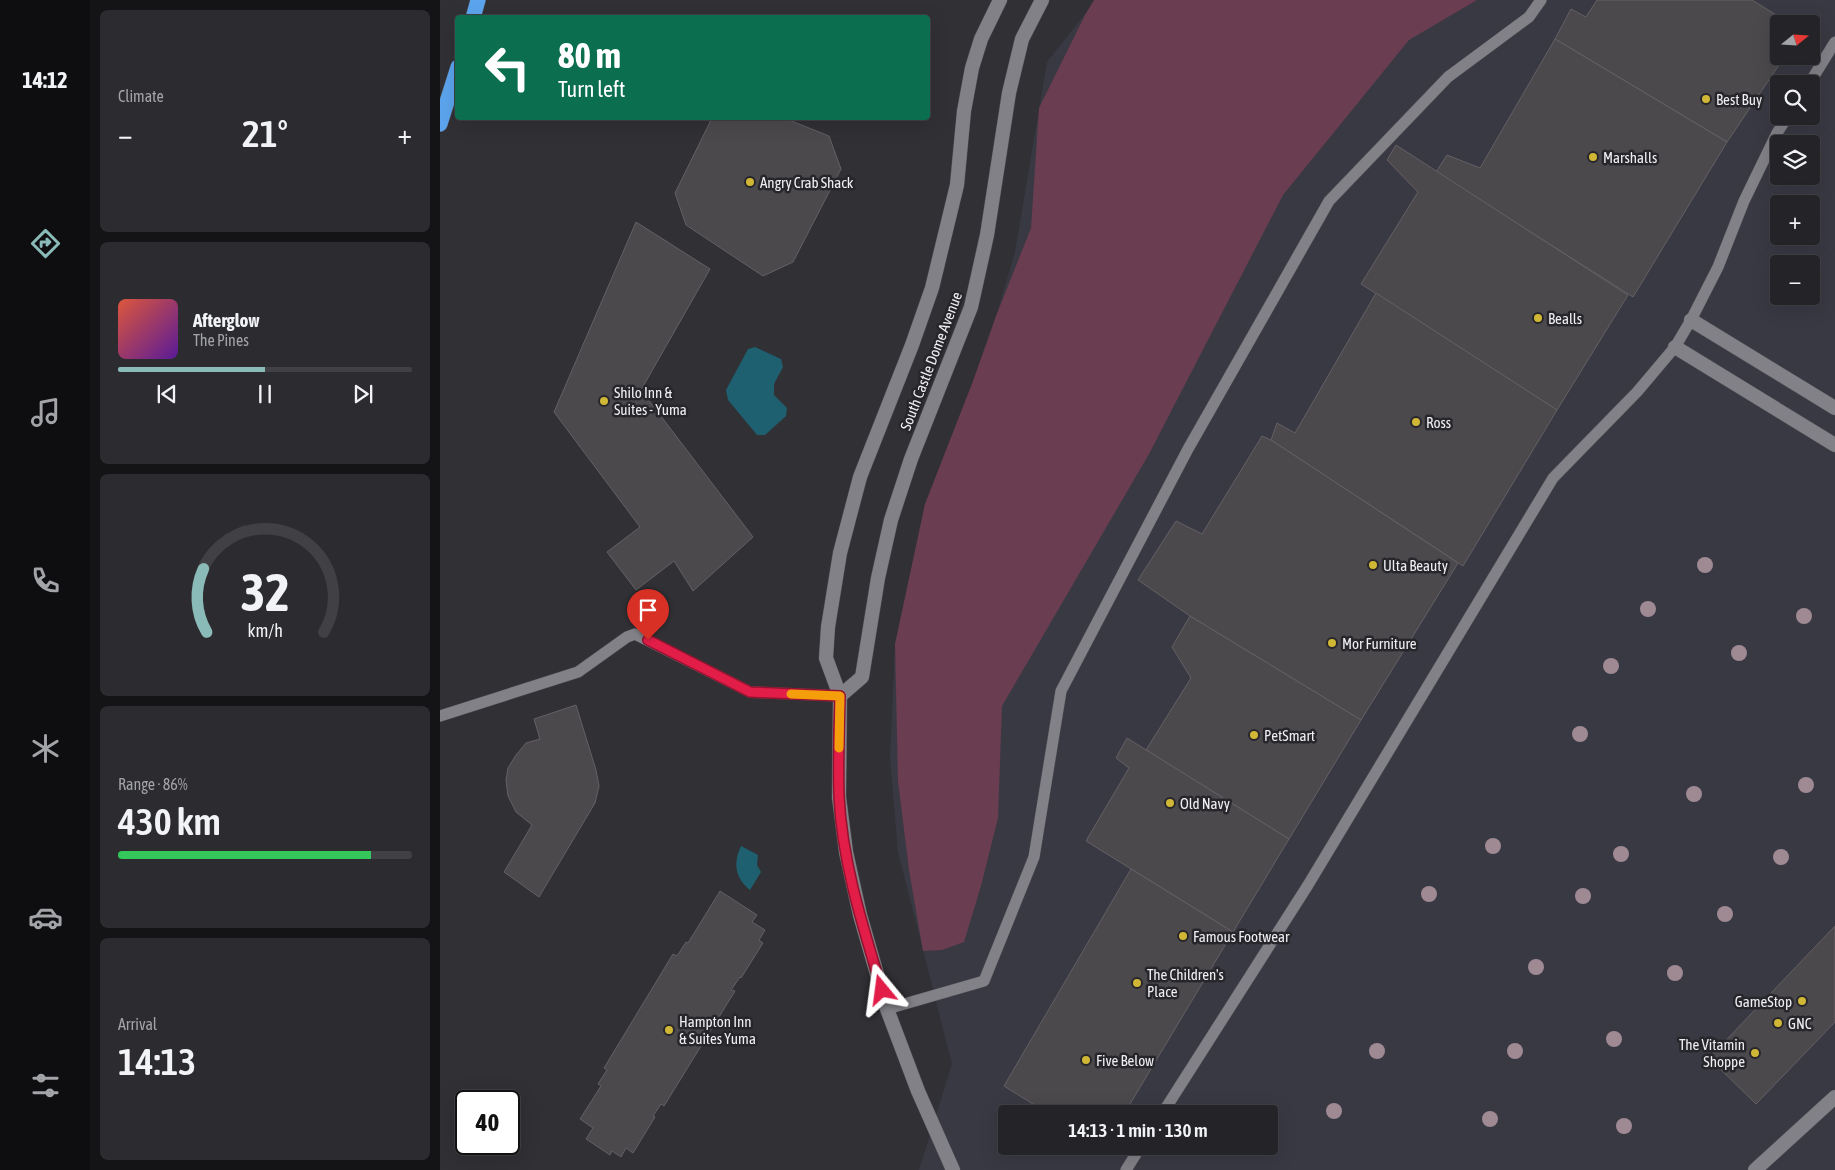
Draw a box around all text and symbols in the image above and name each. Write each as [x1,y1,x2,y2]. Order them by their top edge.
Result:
north arrow [1770,15,1820,65]
map controls [1770,15,1820,305]
icon: left [475,35,540,100]
text: 80 m [558,35,621,75]
text: 14:12 [22,67,68,93]
button: search [1770,75,1820,125]
text: Turn left [558,76,625,102]
text: Climate [118,87,164,105]
place label: Best Buy [1716,91,1762,108]
marker: Best Buy [1700,93,1712,105]
text: 21° [242,112,288,155]
text: − [118,118,133,150]
text: + [397,118,412,150]
button: layers [1770,135,1820,185]
place label: Marshalls [1603,149,1657,166]
marker: Marshalls [1587,151,1599,163]
place label: Angry Crab Shack [760,174,854,191]
marker: Angry Crab Shack [744,176,756,188]
button: + [1770,195,1820,245]
icon: directions [28,226,63,261]
button: − [1770,255,1820,305]
street label: South Castle Dome Avenue [897,289,965,433]
text: Afterglow [193,309,260,331]
place label: Bealls [1548,310,1582,327]
marker: Bealls [1532,312,1544,324]
text: The Pines [193,331,249,349]
icon: previous [153,380,181,408]
icon: pause [251,380,279,408]
icon: next [349,380,377,408]
place label: Shilo Inn & Suites - Yuma [614,384,687,418]
icon: music [28,395,63,430]
marker: Shilo Inn & Suites - Yuma [598,395,610,407]
place label: Ross [1426,414,1451,431]
marker: Ross [1410,416,1422,428]
place label: Ulta Beauty [1383,557,1448,574]
marker: Ulta Beauty [1367,559,1379,571]
text: 32 [241,562,289,622]
icon: phone [28,563,63,598]
pin [627,589,669,640]
icon: arrive [634,596,662,624]
text: km/h [247,620,283,641]
place label: Mor Furniture [1342,635,1417,652]
marker: Mor Furniture [1326,637,1338,649]
place label: PetSmart [1264,727,1315,744]
marker: PetSmart [1248,729,1260,741]
icon: climate [28,731,63,766]
text: Range · 86% [118,775,188,793]
place label: Old Navy [1180,795,1230,812]
marker: Old Navy [1164,797,1176,809]
text: 430 km [118,800,221,843]
icon: car [28,900,63,935]
place label: Famous Footwear [1193,928,1290,945]
marker: Famous Footwear [1177,930,1189,942]
position arrow [855,963,907,1015]
place label: The Children's Place [1147,966,1224,1000]
marker: The Children's Place [1131,977,1143,989]
place label: GameStop [1735,993,1792,1010]
marker: GameStop [1796,995,1808,1007]
place label: Hampton Inn & Suites Yuma [679,1013,756,1047]
text: Arrival [118,1015,157,1033]
place label: GNC [1788,1015,1812,1032]
marker: GNC [1772,1017,1784,1029]
marker: Hampton Inn & Suites Yuma [663,1024,675,1036]
place label: The Vitamin Shoppe [1679,1036,1745,1070]
text: 14:13 [118,1040,196,1083]
marker: The Vitamin Shoppe [1749,1047,1761,1059]
place label: Five Below [1096,1052,1154,1069]
marker: Five Below [1080,1054,1092,1066]
icon: filters [28,1068,63,1103]
speed limit sign: 40 [455,1090,520,1155]
text: 14:13 · 1 min · 130 m [1068,1119,1208,1141]

